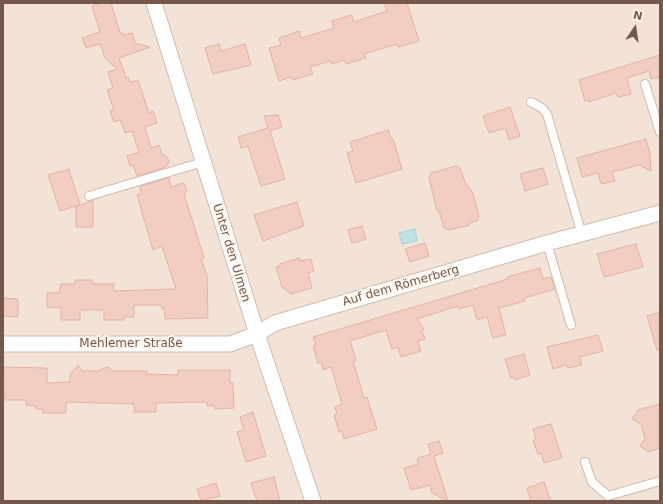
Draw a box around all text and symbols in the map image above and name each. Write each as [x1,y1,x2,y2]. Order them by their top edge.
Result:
north arrow [615,8,655,48]
text: N [632,8,644,23]
street label: Unter den Ulmen [209,202,253,304]
street label: Auf dem Römerberg [341,262,461,310]
street label: Mehlemer Straße [79,337,183,351]

